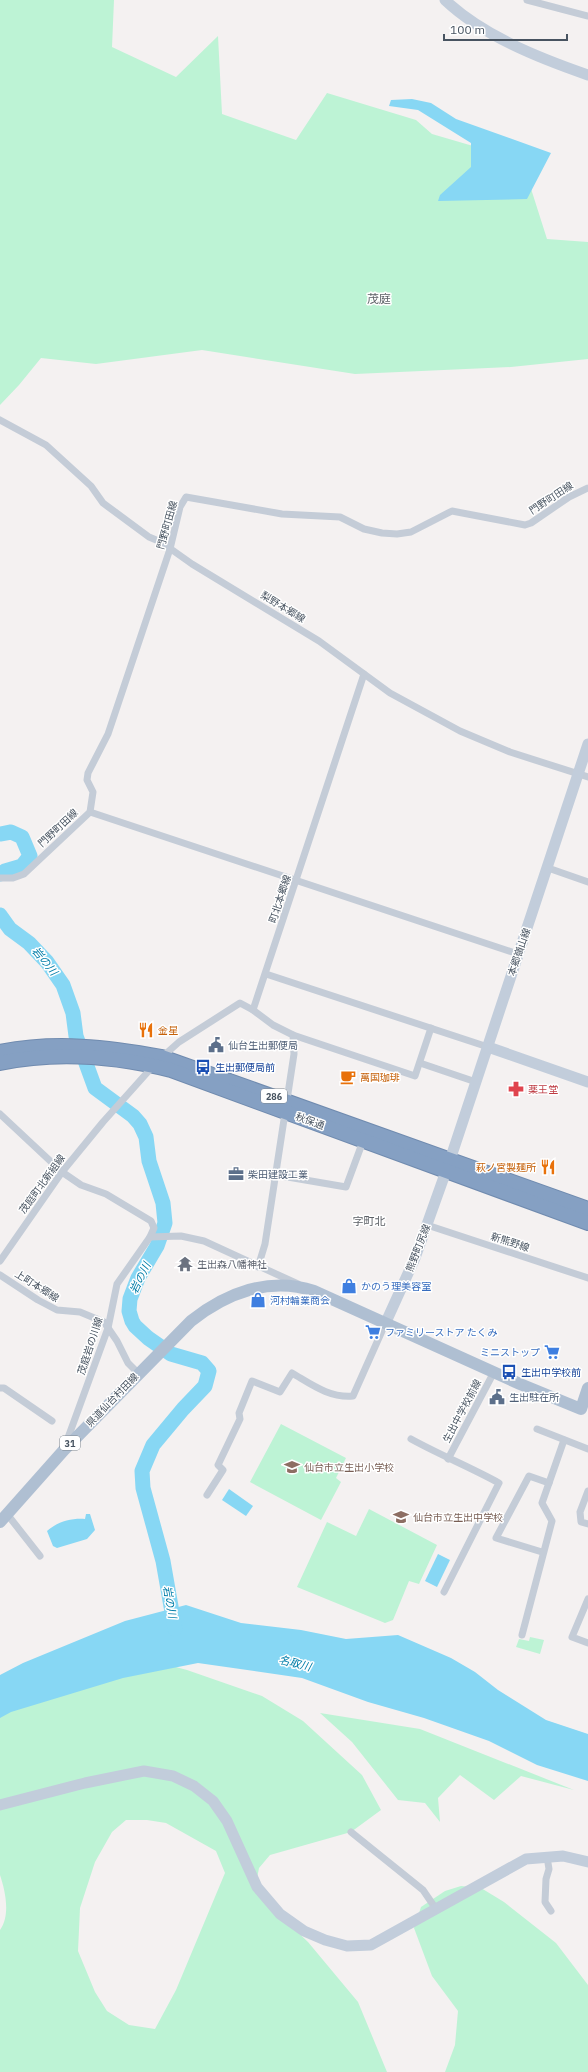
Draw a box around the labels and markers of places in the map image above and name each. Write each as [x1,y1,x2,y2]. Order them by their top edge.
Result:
restaurant icon: 金星 [137,1021,155,1039]
place label: 金星 [158,1024,178,1037]
public building icon: 仙台生出郵便局 [207,1036,225,1054]
place label: 仙台生出郵便局 [228,1039,298,1052]
bus stop icon: 生出郵便局前 [194,1058,212,1076]
place label: 生出郵便局前 [215,1061,275,1074]
cafe icon: 萬国珈琲 [339,1068,357,1086]
place label: 萬国珈琲 [360,1071,400,1084]
pharmacy icon: 薬王堂 [507,1080,525,1098]
place label: 薬王堂 [528,1083,558,1096]
restaurant icon: 萩ノ宮製麺所 [539,1158,557,1176]
place label: 萩ノ宮製麺所 [476,1161,536,1174]
office icon: 柴田建設工業 [227,1165,245,1183]
place label: 柴田建設工業 [248,1168,308,1181]
temple icon: 生出森八幡神社 [176,1255,194,1273]
place label: 生出森八幡神社 [197,1258,267,1271]
shop icon: かのう理美容室 [340,1277,358,1295]
place label: かのう理美容室 [361,1280,431,1293]
shop icon: 河村輪業商会 [249,1291,267,1309]
place label: 河村輪業商会 [270,1294,330,1307]
supermarket icon: ファミリーストア たくみ [364,1323,382,1341]
place label: ファミリーストア たくみ [385,1326,497,1339]
supermarket icon: ミニストップ [543,1343,561,1361]
place label: ミニストップ [480,1346,540,1359]
bus stop icon: 生出中学校前 [500,1363,518,1381]
place label: 生出中学校前 [521,1366,581,1379]
public building icon: 生出駐在所 [488,1388,506,1406]
place label: 生出駐在所 [509,1391,559,1404]
school or university icon: 仙台市立生出小学校 [283,1458,301,1476]
place label: 仙台市立生出小学校 [304,1461,394,1474]
school or university icon: 仙台市立生出中学校 [392,1508,410,1526]
place label: 仙台市立生出中学校 [413,1511,503,1524]

